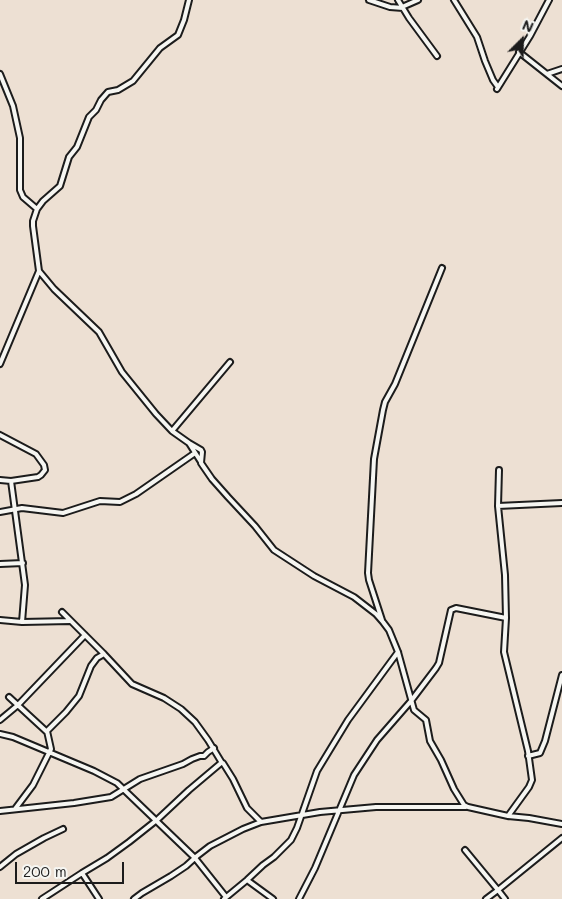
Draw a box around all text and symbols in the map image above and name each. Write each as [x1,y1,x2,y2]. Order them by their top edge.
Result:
north arrow [497,15,547,65]
text: N [519,15,537,37]
scale bar [18,852,126,884]
text: 200 m [23,861,67,881]

